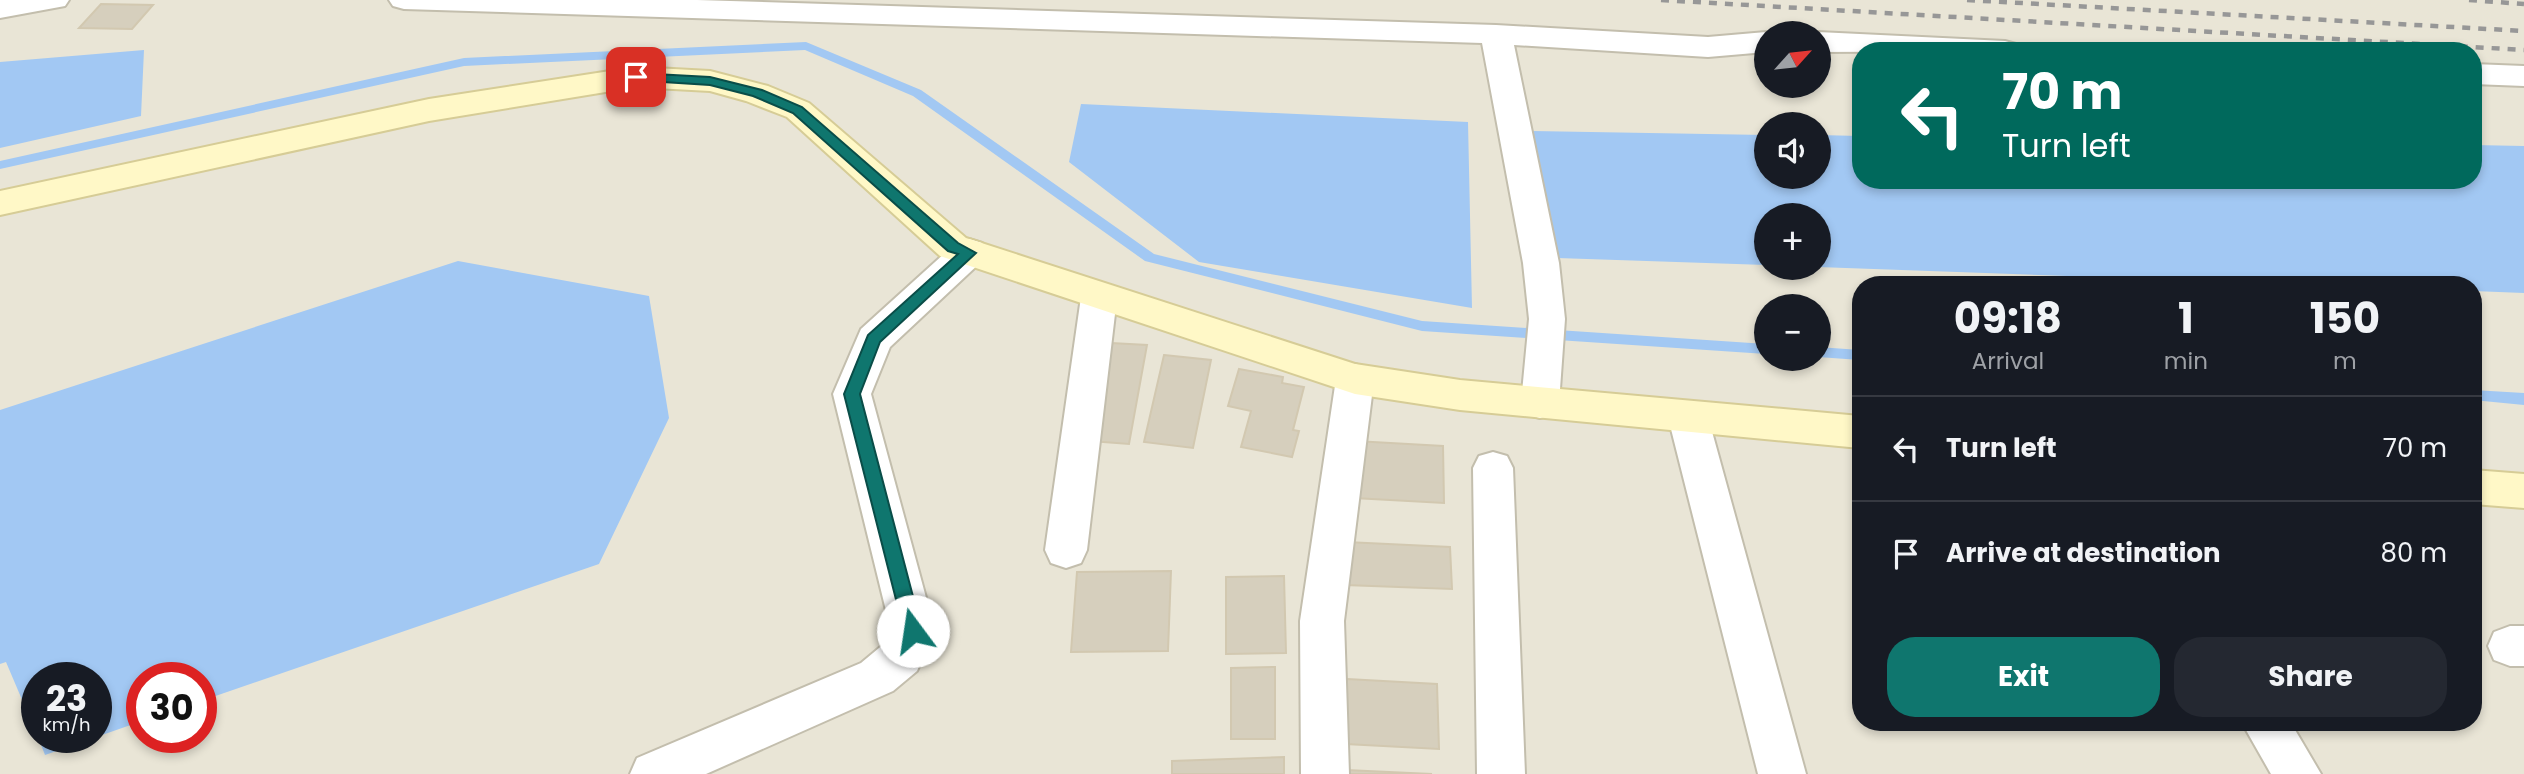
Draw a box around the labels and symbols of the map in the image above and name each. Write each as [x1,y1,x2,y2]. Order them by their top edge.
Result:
north arrow [1754,21,1830,98]
pin [606,47,666,107]
position arrow [876,594,950,668]
speed limit sign: 30 [126,662,217,753]

